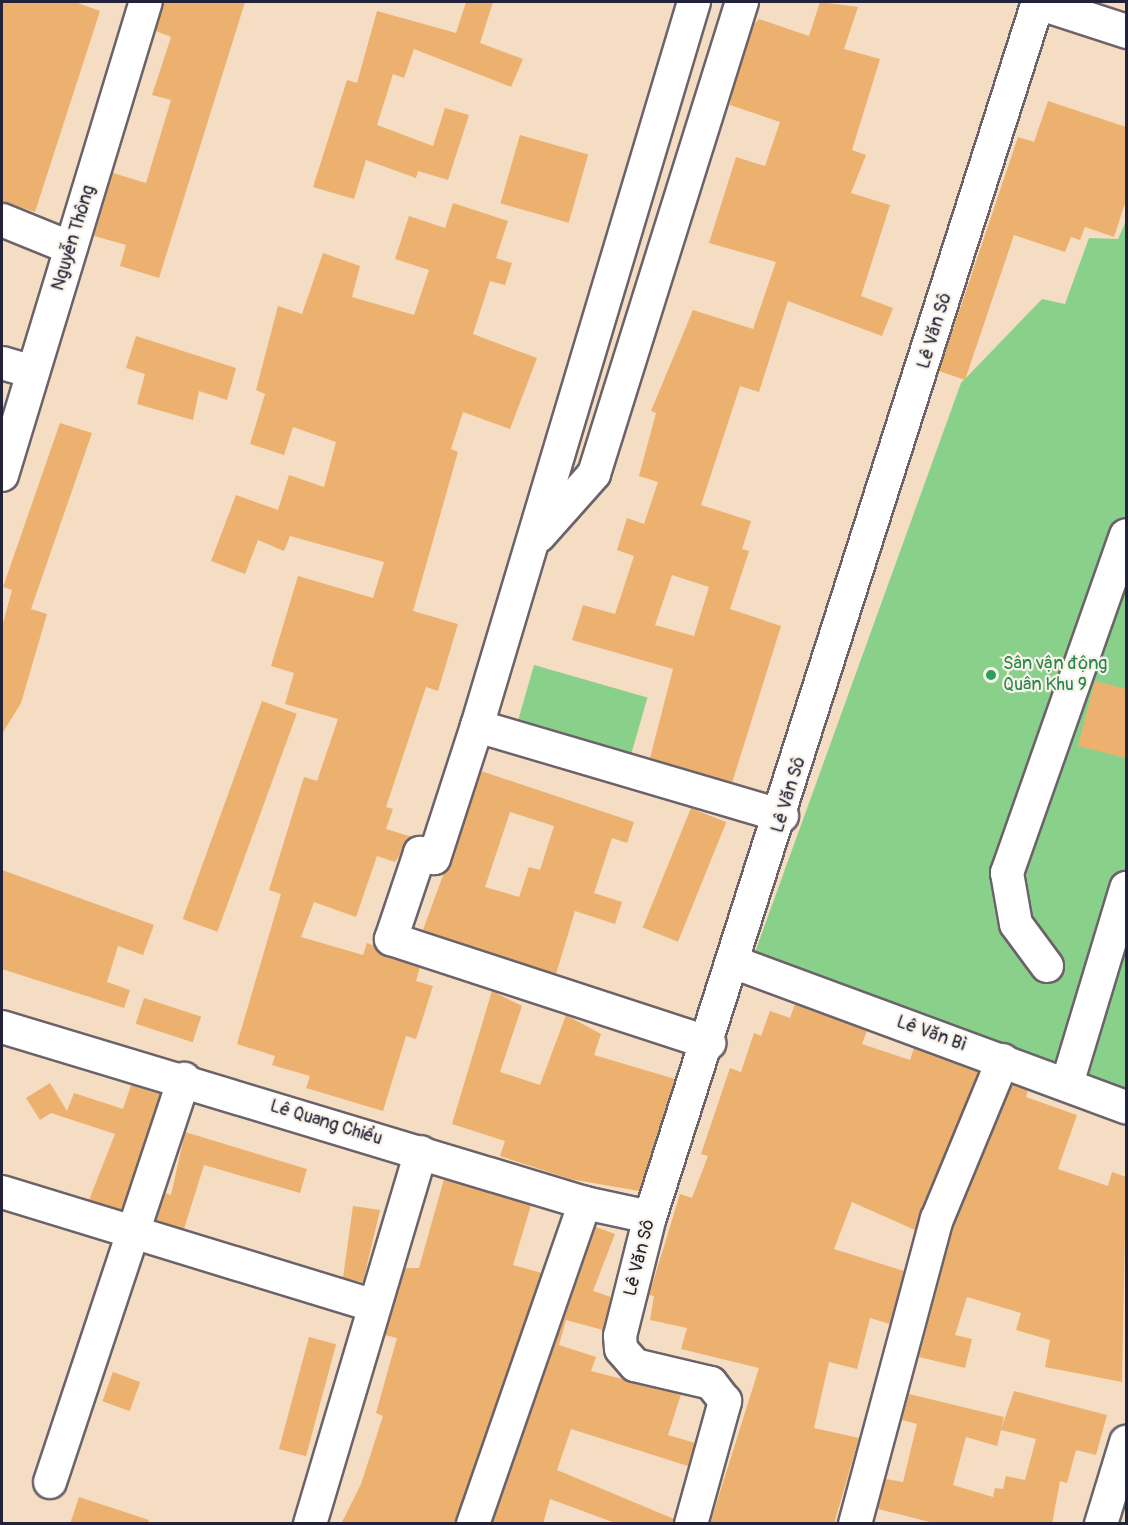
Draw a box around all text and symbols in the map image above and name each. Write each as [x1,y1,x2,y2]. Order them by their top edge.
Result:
street label: Nguyễn Thông [48,183,100,293]
street label: Lê Văn Sô [913,290,957,372]
place label: Sân vận động Quân Khu 9 [1003,654,1107,696]
marker: Sân vận động Quân Khu 9 [984,668,998,682]
street label: Lê Văn Sô [767,754,811,836]
street label: Lê Văn Bì [893,1012,969,1056]
street label: Lê Quang Chiểu [267,1096,385,1150]
street label: Lê Văn Sô [620,1217,660,1299]

